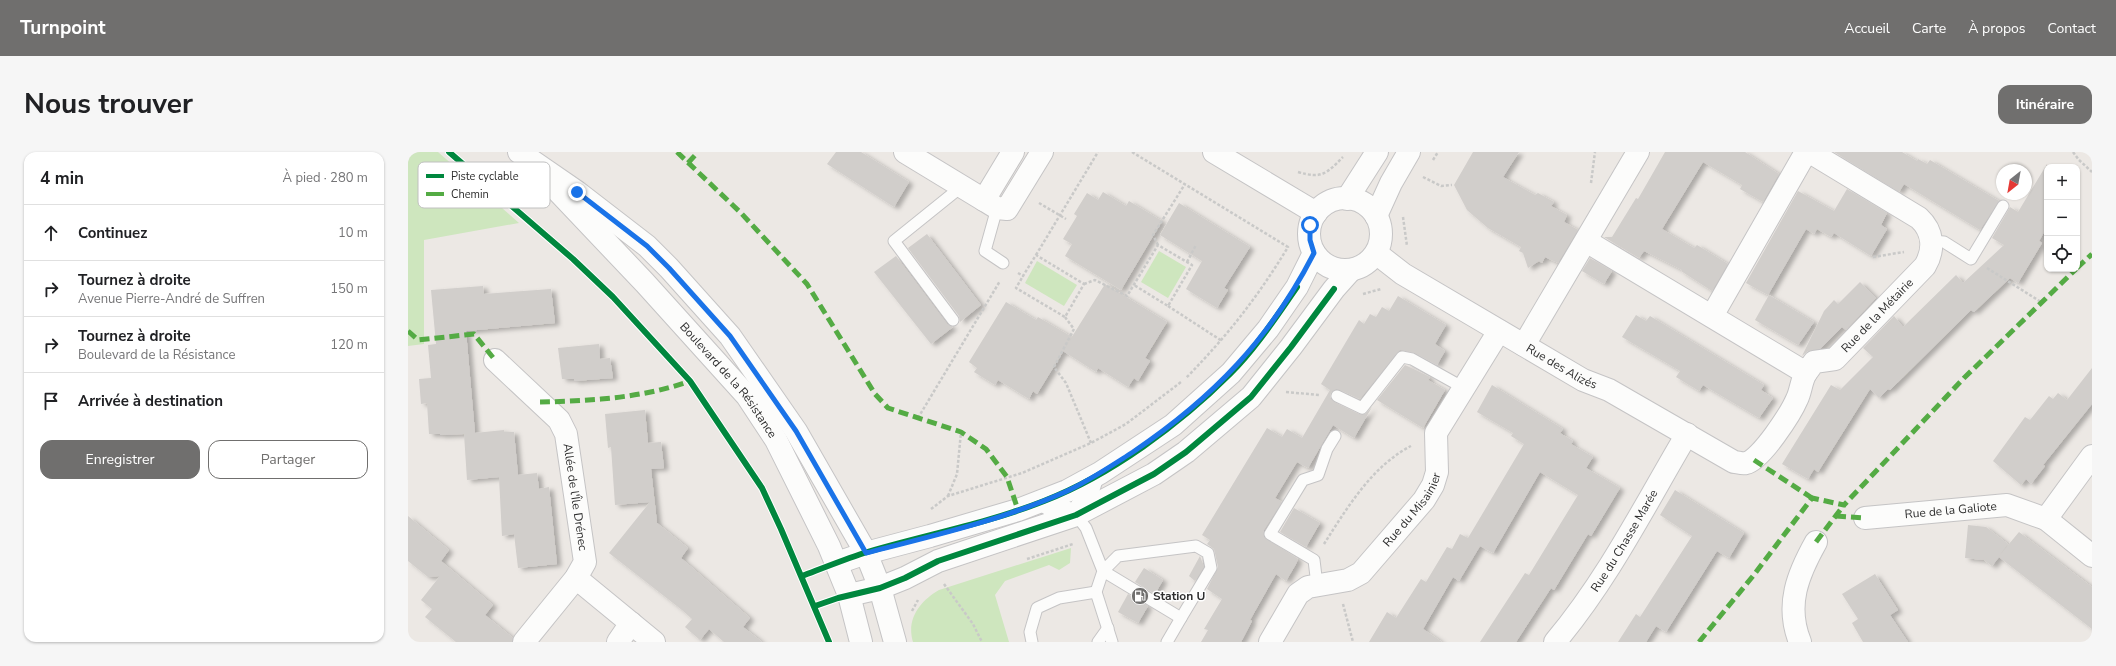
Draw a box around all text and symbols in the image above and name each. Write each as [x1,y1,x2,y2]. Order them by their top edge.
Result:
text: Turnpoint [20,15,106,41]
text: Accueil [1844,19,1890,38]
text: Carte [1912,19,1946,38]
text: À propos [1968,19,2026,38]
text: Contact [2048,19,2096,38]
text: Nous trouver [24,85,193,123]
button: Itinéraire [1998,85,2092,124]
legend [418,162,550,208]
north arrow [1996,164,2032,200]
map controls [2044,164,2080,272]
button: + [2044,164,2080,200]
text: 4 min [40,167,84,190]
text: À pied · 280 m [283,169,368,187]
text: Piste cyclable [451,169,519,184]
route end [568,183,586,201]
text: Chemin [451,187,489,202]
button: − [2044,200,2080,236]
route start [1301,216,1319,234]
icon: ahead [40,222,62,244]
text: Continuez [78,223,147,243]
text: 10 m [338,224,368,242]
button: locate [2044,236,2080,272]
text: Tournez à droite [78,270,191,290]
street label: Rue de la Métairie [1838,275,1917,356]
icon: right [40,278,62,300]
text: 150 m [330,280,368,298]
text: Avenue Pierre-André de Suffren [78,290,265,308]
street label: Boulevard de la Résistance [676,319,781,441]
text: Tournez à droite [78,326,191,346]
icon: right [40,334,62,356]
text: 120 m [330,336,368,354]
street label: Rue des Alizés [1523,340,1600,393]
text: Boulevard de la Résistance [78,346,235,364]
icon: arrive [40,390,62,412]
text: Arrivée à destination [78,391,223,411]
button: Enregistrer [40,440,200,479]
button: Partager [208,440,368,479]
street label: Allée de l'Île Drénec [559,442,591,552]
street label: Rue du Misainier [1379,470,1445,550]
street label: Rue du Chasse Marée [1587,487,1661,595]
street label: Rue de la Galiote [1904,498,1997,522]
fuel station icon: Station U [1130,586,1150,606]
place label: Station U [1153,588,1205,604]

